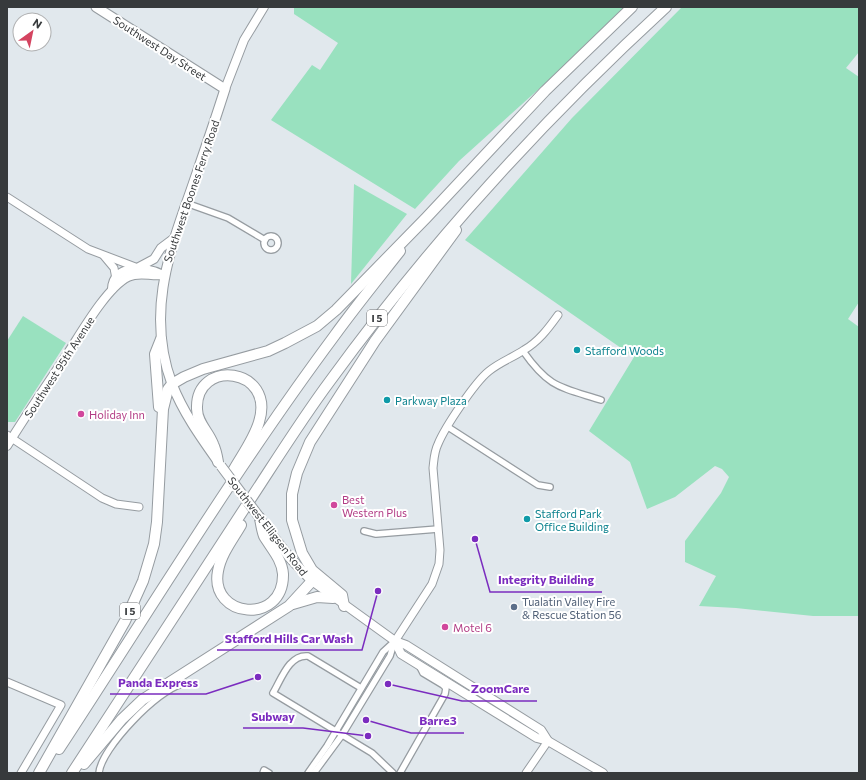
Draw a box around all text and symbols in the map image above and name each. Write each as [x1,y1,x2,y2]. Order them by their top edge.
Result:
north arrow [12,12,52,52]
street label: Southwest Day Street [111,13,209,83]
text: N [31,15,45,31]
street label: Southwest Boones Ferry Road [161,118,221,264]
road number: I 5 [367,310,387,326]
street label: Southwest 95th Avenue [21,314,97,420]
place label: Stafford Woods [585,344,664,357]
marker: Stafford Woods [572,345,582,355]
place label: Parkway Plaza [395,394,467,407]
marker: Parkway Plaza [382,395,392,405]
place label: Holiday Inn [89,408,145,421]
marker: Holiday Inn [76,409,86,419]
street label: Southwest Elligsen Road [225,474,311,578]
place label: Best Western Plus [342,493,407,519]
marker: Best Western Plus [329,500,339,510]
place label: Stafford Park Office Building [535,507,609,533]
marker: Stafford Park Office Building [522,514,532,524]
callout: Integrity Building [490,568,602,592]
text: Integrity Building [498,572,594,586]
place label: Tualatin Valley Fire & Rescue Station 56 [522,595,622,621]
marker: Tualatin Valley Fire & Rescue Station 56 [509,602,519,612]
road number: I 5 [120,603,140,619]
place label: Motel 6 [453,621,492,634]
marker: Motel 6 [440,622,450,632]
callout: Stafford Hills Car Wash [217,626,362,650]
text: Stafford Hills Car Wash [225,631,353,645]
callout: Panda Express [110,670,206,694]
text: Panda Express [118,675,198,689]
callout: ZoomCare [462,677,537,701]
text: ZoomCare [471,681,529,695]
callout: Subway [243,704,303,728]
text: Subway [251,709,295,723]
callout: Barre3 [411,709,464,733]
text: Barre3 [419,713,457,727]

